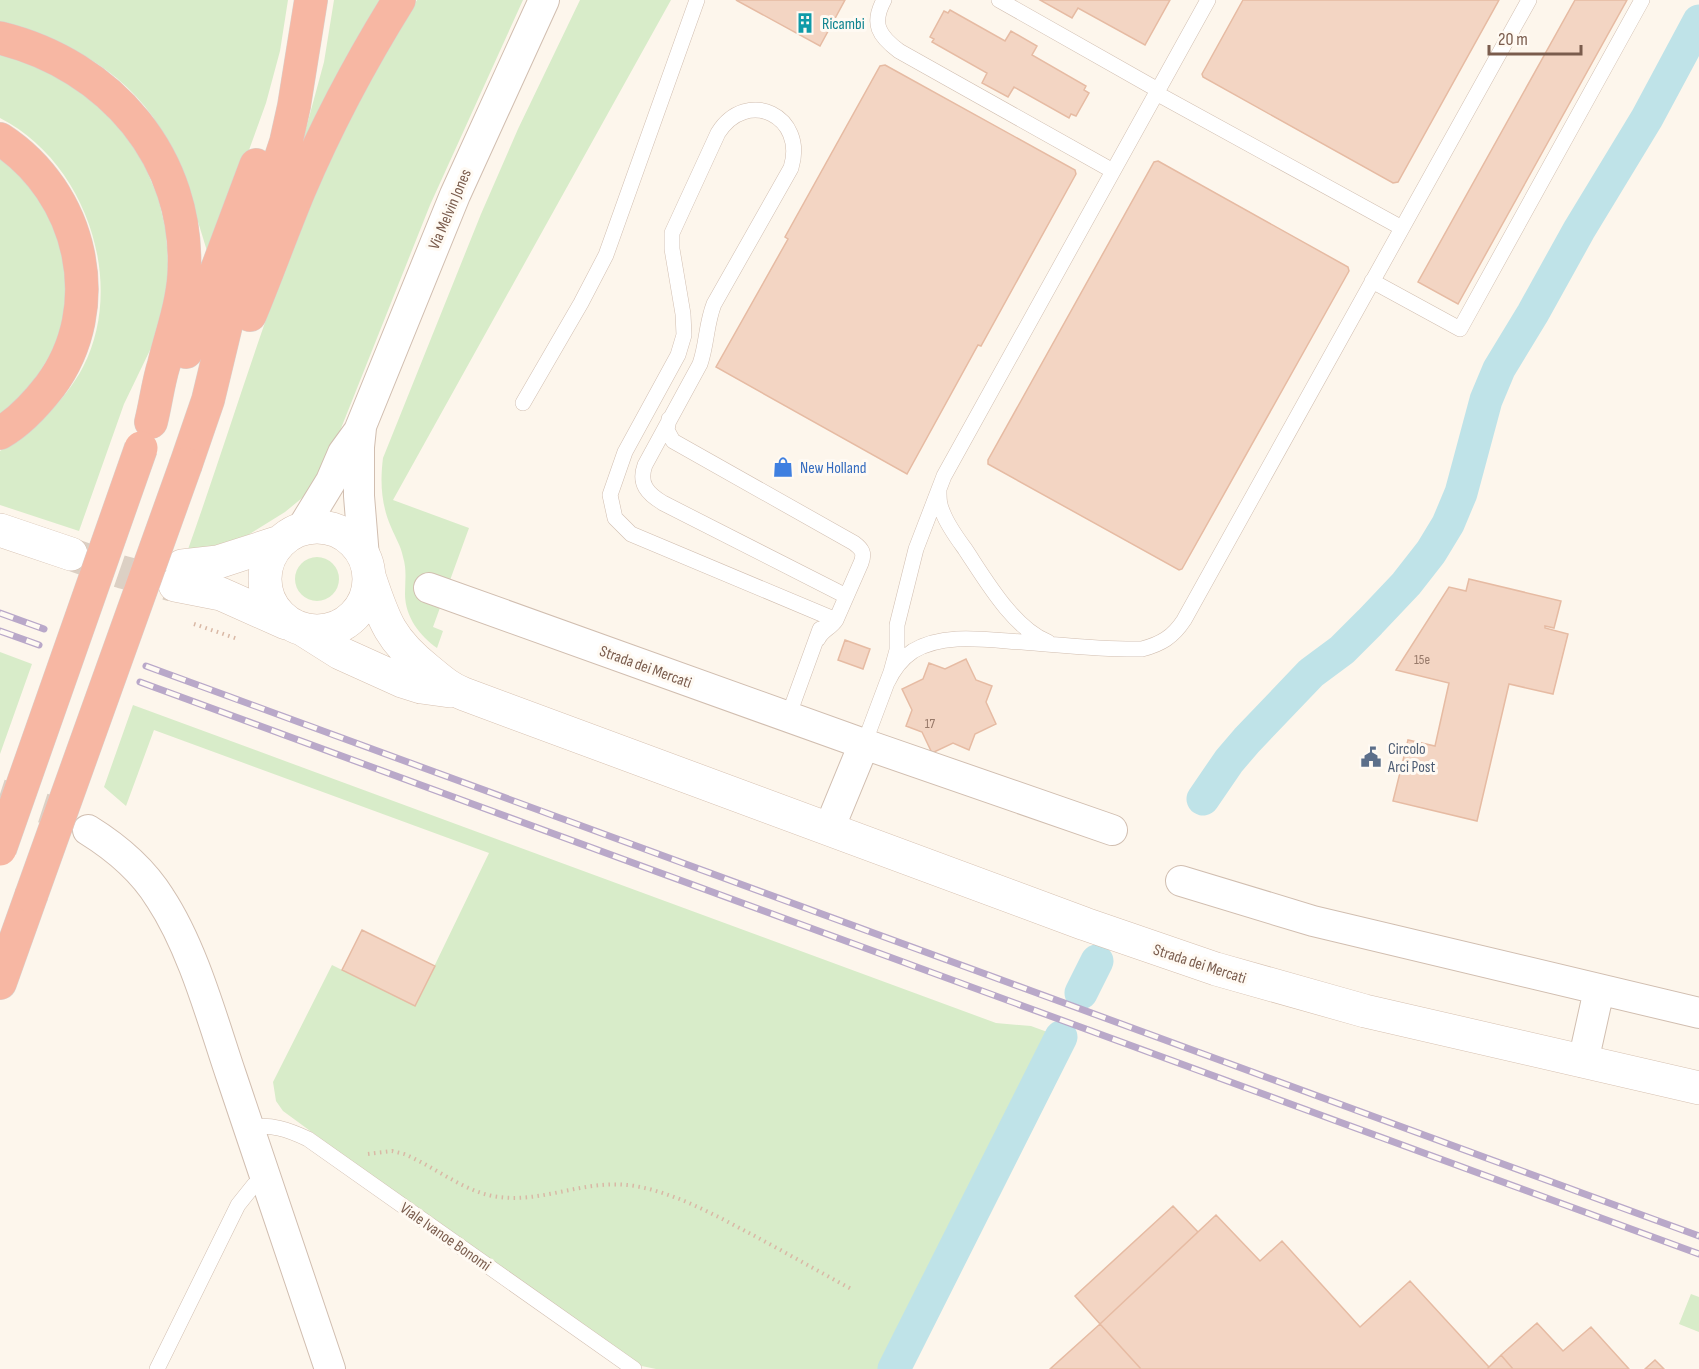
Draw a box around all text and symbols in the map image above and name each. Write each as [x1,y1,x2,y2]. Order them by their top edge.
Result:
building icon: Ricambi [793,11,817,35]
place label: Ricambi [822,15,865,34]
scale bar [1489,18,1580,56]
text: 20 m [1498,29,1528,50]
street label: Via Melvin Jones [425,166,476,253]
shop icon: New Holland [771,455,795,479]
place label: New Holland [800,459,866,478]
street label: Strada dei Mercati [597,642,694,693]
house number: 15e [1414,651,1430,668]
house number: 17 [925,715,936,732]
place label: Circolo Arci Post [1387,740,1436,777]
public building icon: Circolo Arci Post [1359,745,1383,769]
street label: Strada dei Mercati [1151,940,1248,988]
street label: Viale Ivanoe Bonomi [396,1199,494,1276]

